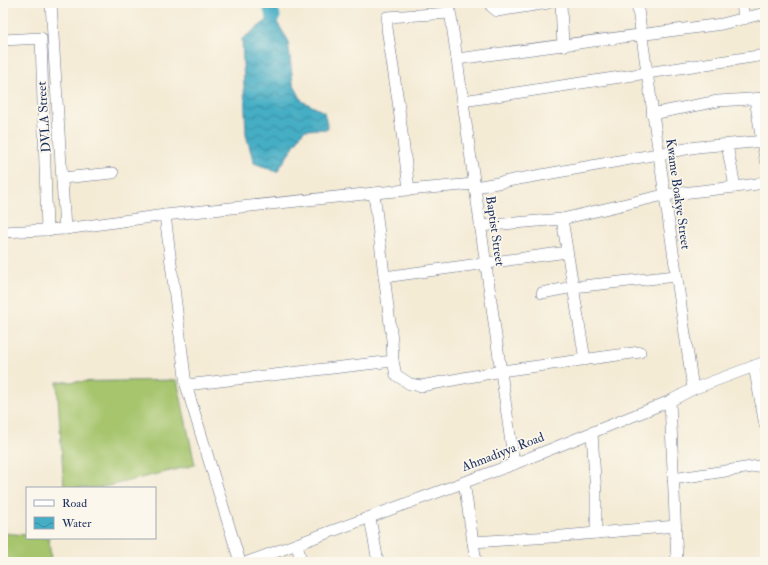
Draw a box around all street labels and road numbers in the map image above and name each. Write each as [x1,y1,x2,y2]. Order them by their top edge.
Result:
street label: DVLA Street [34,81,54,153]
street label: Kwame Boakye Street [661,138,694,251]
street label: Baptist Street [481,195,508,267]
street label: Ahmadiyya Road [459,429,547,476]

